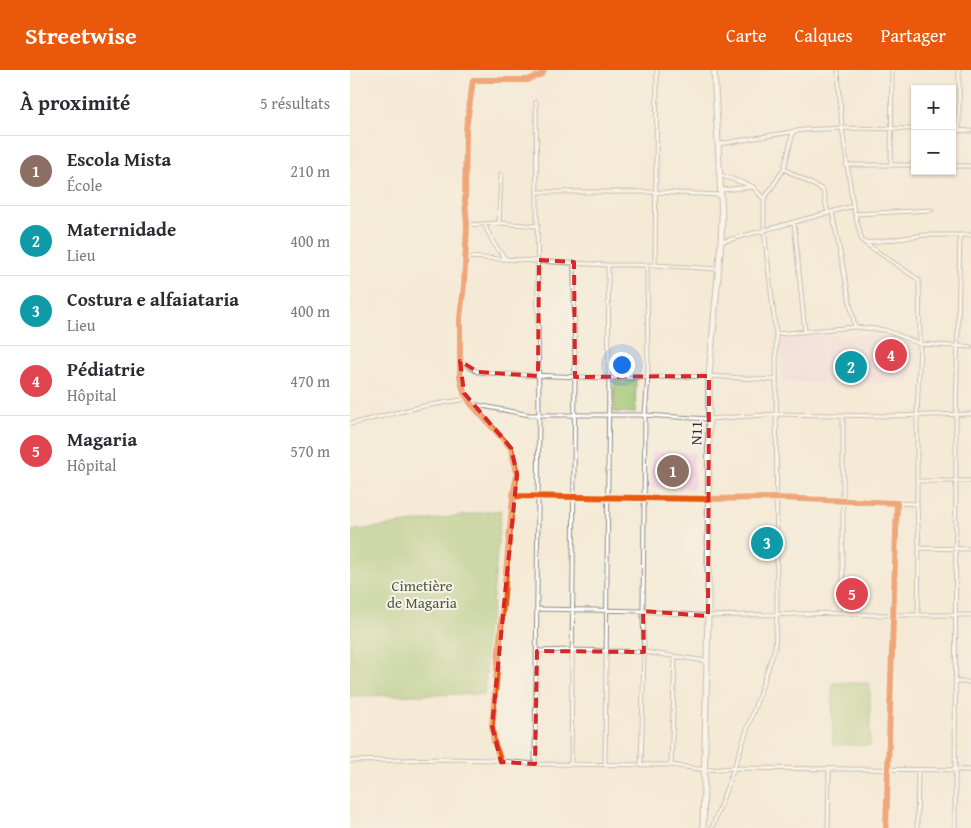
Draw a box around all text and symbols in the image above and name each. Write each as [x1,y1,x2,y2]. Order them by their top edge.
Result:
text: Streetwise [25,18,137,53]
text: Carte [726,22,767,49]
text: Calques [795,22,853,49]
text: Partager [881,22,946,49]
map controls [911,85,956,175]
button: + [911,85,956,130]
text: À proximité [20,87,130,118]
text: 5 résultats [260,91,330,115]
button: − [911,130,956,175]
text: Escola Mista [67,145,171,173]
text: 1 [32,159,40,183]
text: 210 m [290,159,330,183]
text: École [67,173,102,197]
text: Maternidade [67,215,176,243]
text: 2 [32,229,40,253]
text: 400 m [290,229,330,253]
text: Lieu [67,243,95,267]
text: Costura e alfaiataria [67,285,239,313]
text: 3 [32,299,40,323]
text: 400 m [290,299,330,323]
text: Lieu [67,313,95,337]
pin: 4 [875,336,907,374]
pin: 2 [835,348,867,386]
your location [609,352,635,378]
text: Pédiatrie [67,355,145,383]
text: 4 [32,369,40,393]
text: 470 m [290,369,330,393]
text: Hôpital [67,383,117,407]
street label: N11 [685,421,707,445]
text: Magaria [67,425,137,453]
text: 5 [32,439,40,463]
text: 570 m [290,439,330,463]
pin: 1 [657,452,689,490]
text: Hôpital [67,453,117,477]
pin: 3 [751,524,783,562]
park label: Cimetière de Magaria [387,575,457,613]
pin: 5 [836,575,868,613]

